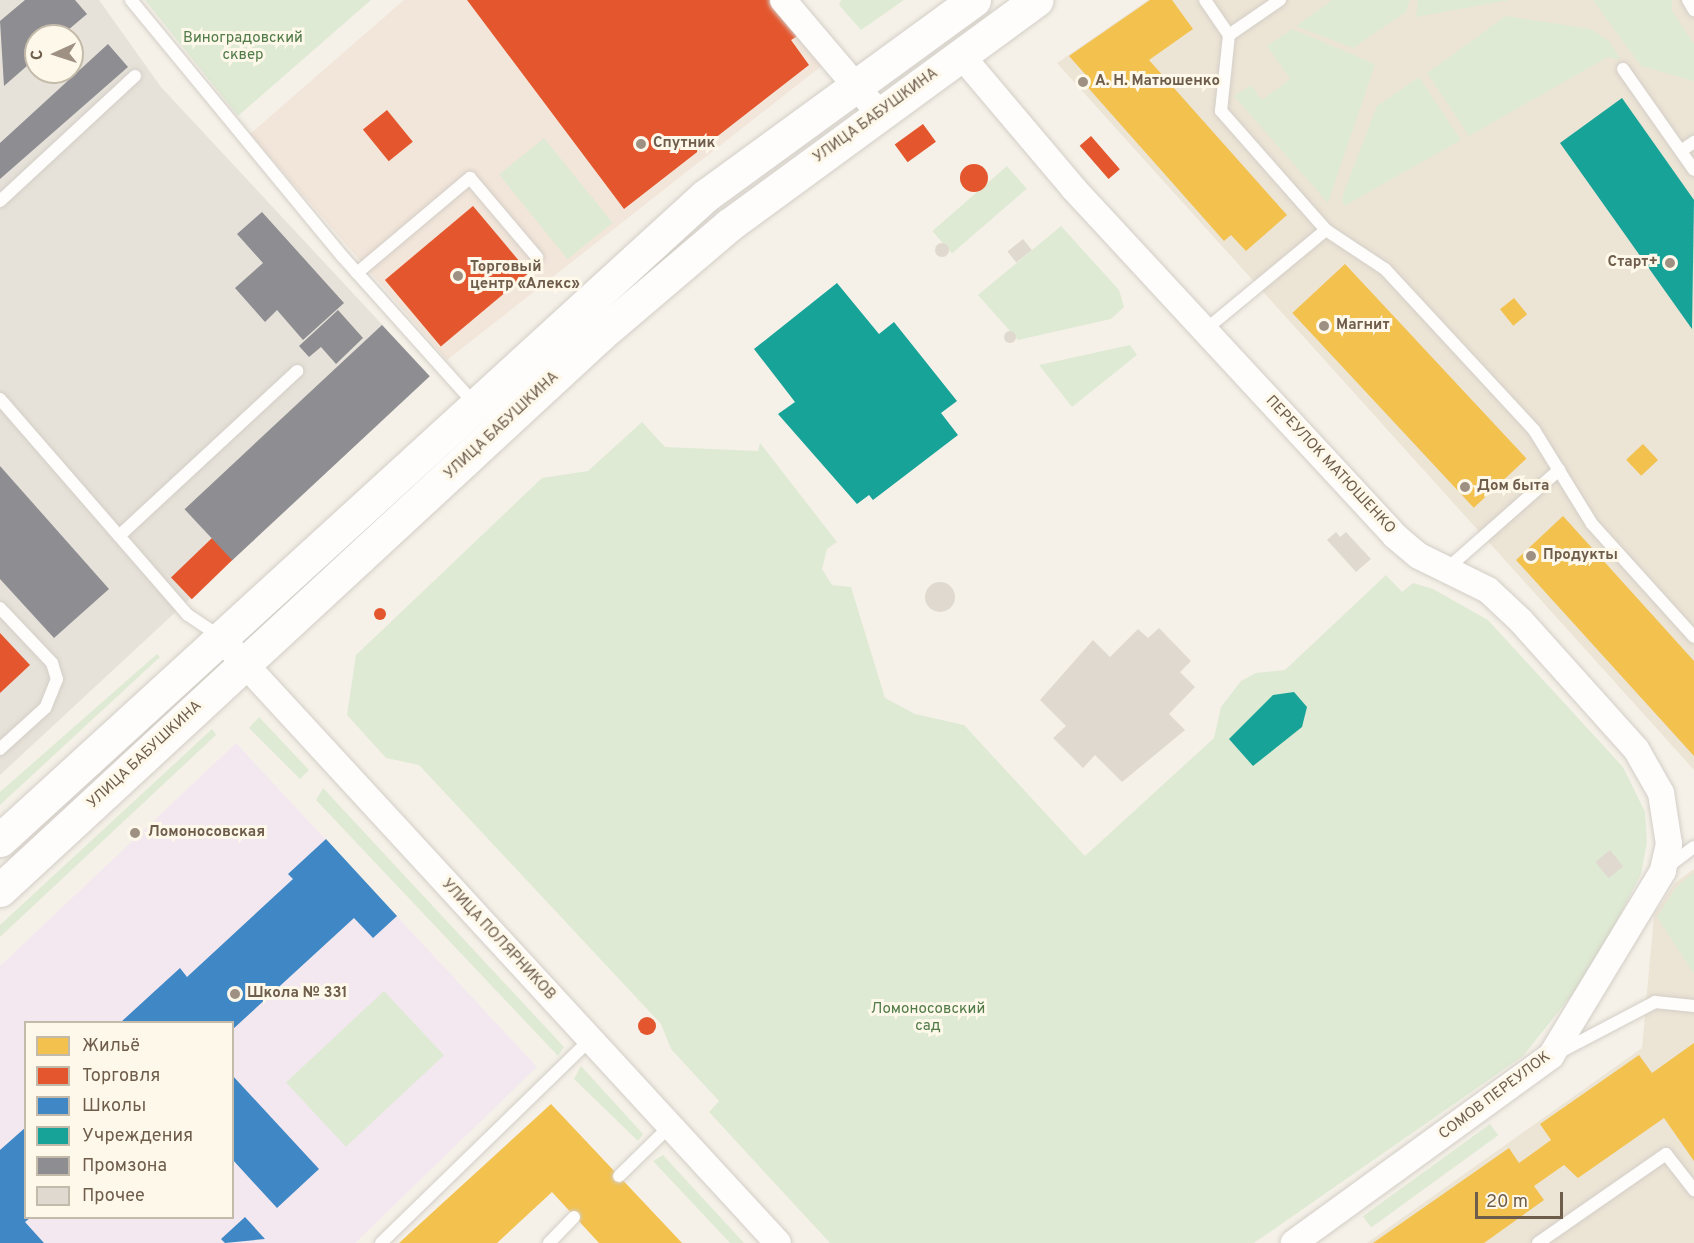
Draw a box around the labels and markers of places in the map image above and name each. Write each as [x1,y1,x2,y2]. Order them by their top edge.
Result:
place label: А. Н. Матюшенко [1095,73,1220,91]
marker: А. Н. Матюшенко [1076,75,1090,89]
place label: Спутник [653,135,715,153]
marker: Спутник [634,137,648,151]
place label: Старт+ [1608,254,1658,272]
marker: Старт+ [1663,256,1677,270]
place label: Торговый центр «Алекс» [470,258,580,293]
marker: Торговый центр «Алекс» [451,269,465,283]
place label: Магнит [1336,317,1389,335]
marker: Магнит [1317,319,1331,333]
place label: Дом быта [1477,478,1549,496]
marker: Дом быта [1458,480,1472,494]
place label: Продукты [1543,547,1618,565]
marker: Продукты [1524,549,1538,563]
marker: Ломоносовская [126,824,144,842]
place label: Ломоносовская [148,824,265,842]
place label: Школа № 331 [247,985,347,1003]
marker: Школа № 331 [228,987,242,1001]

